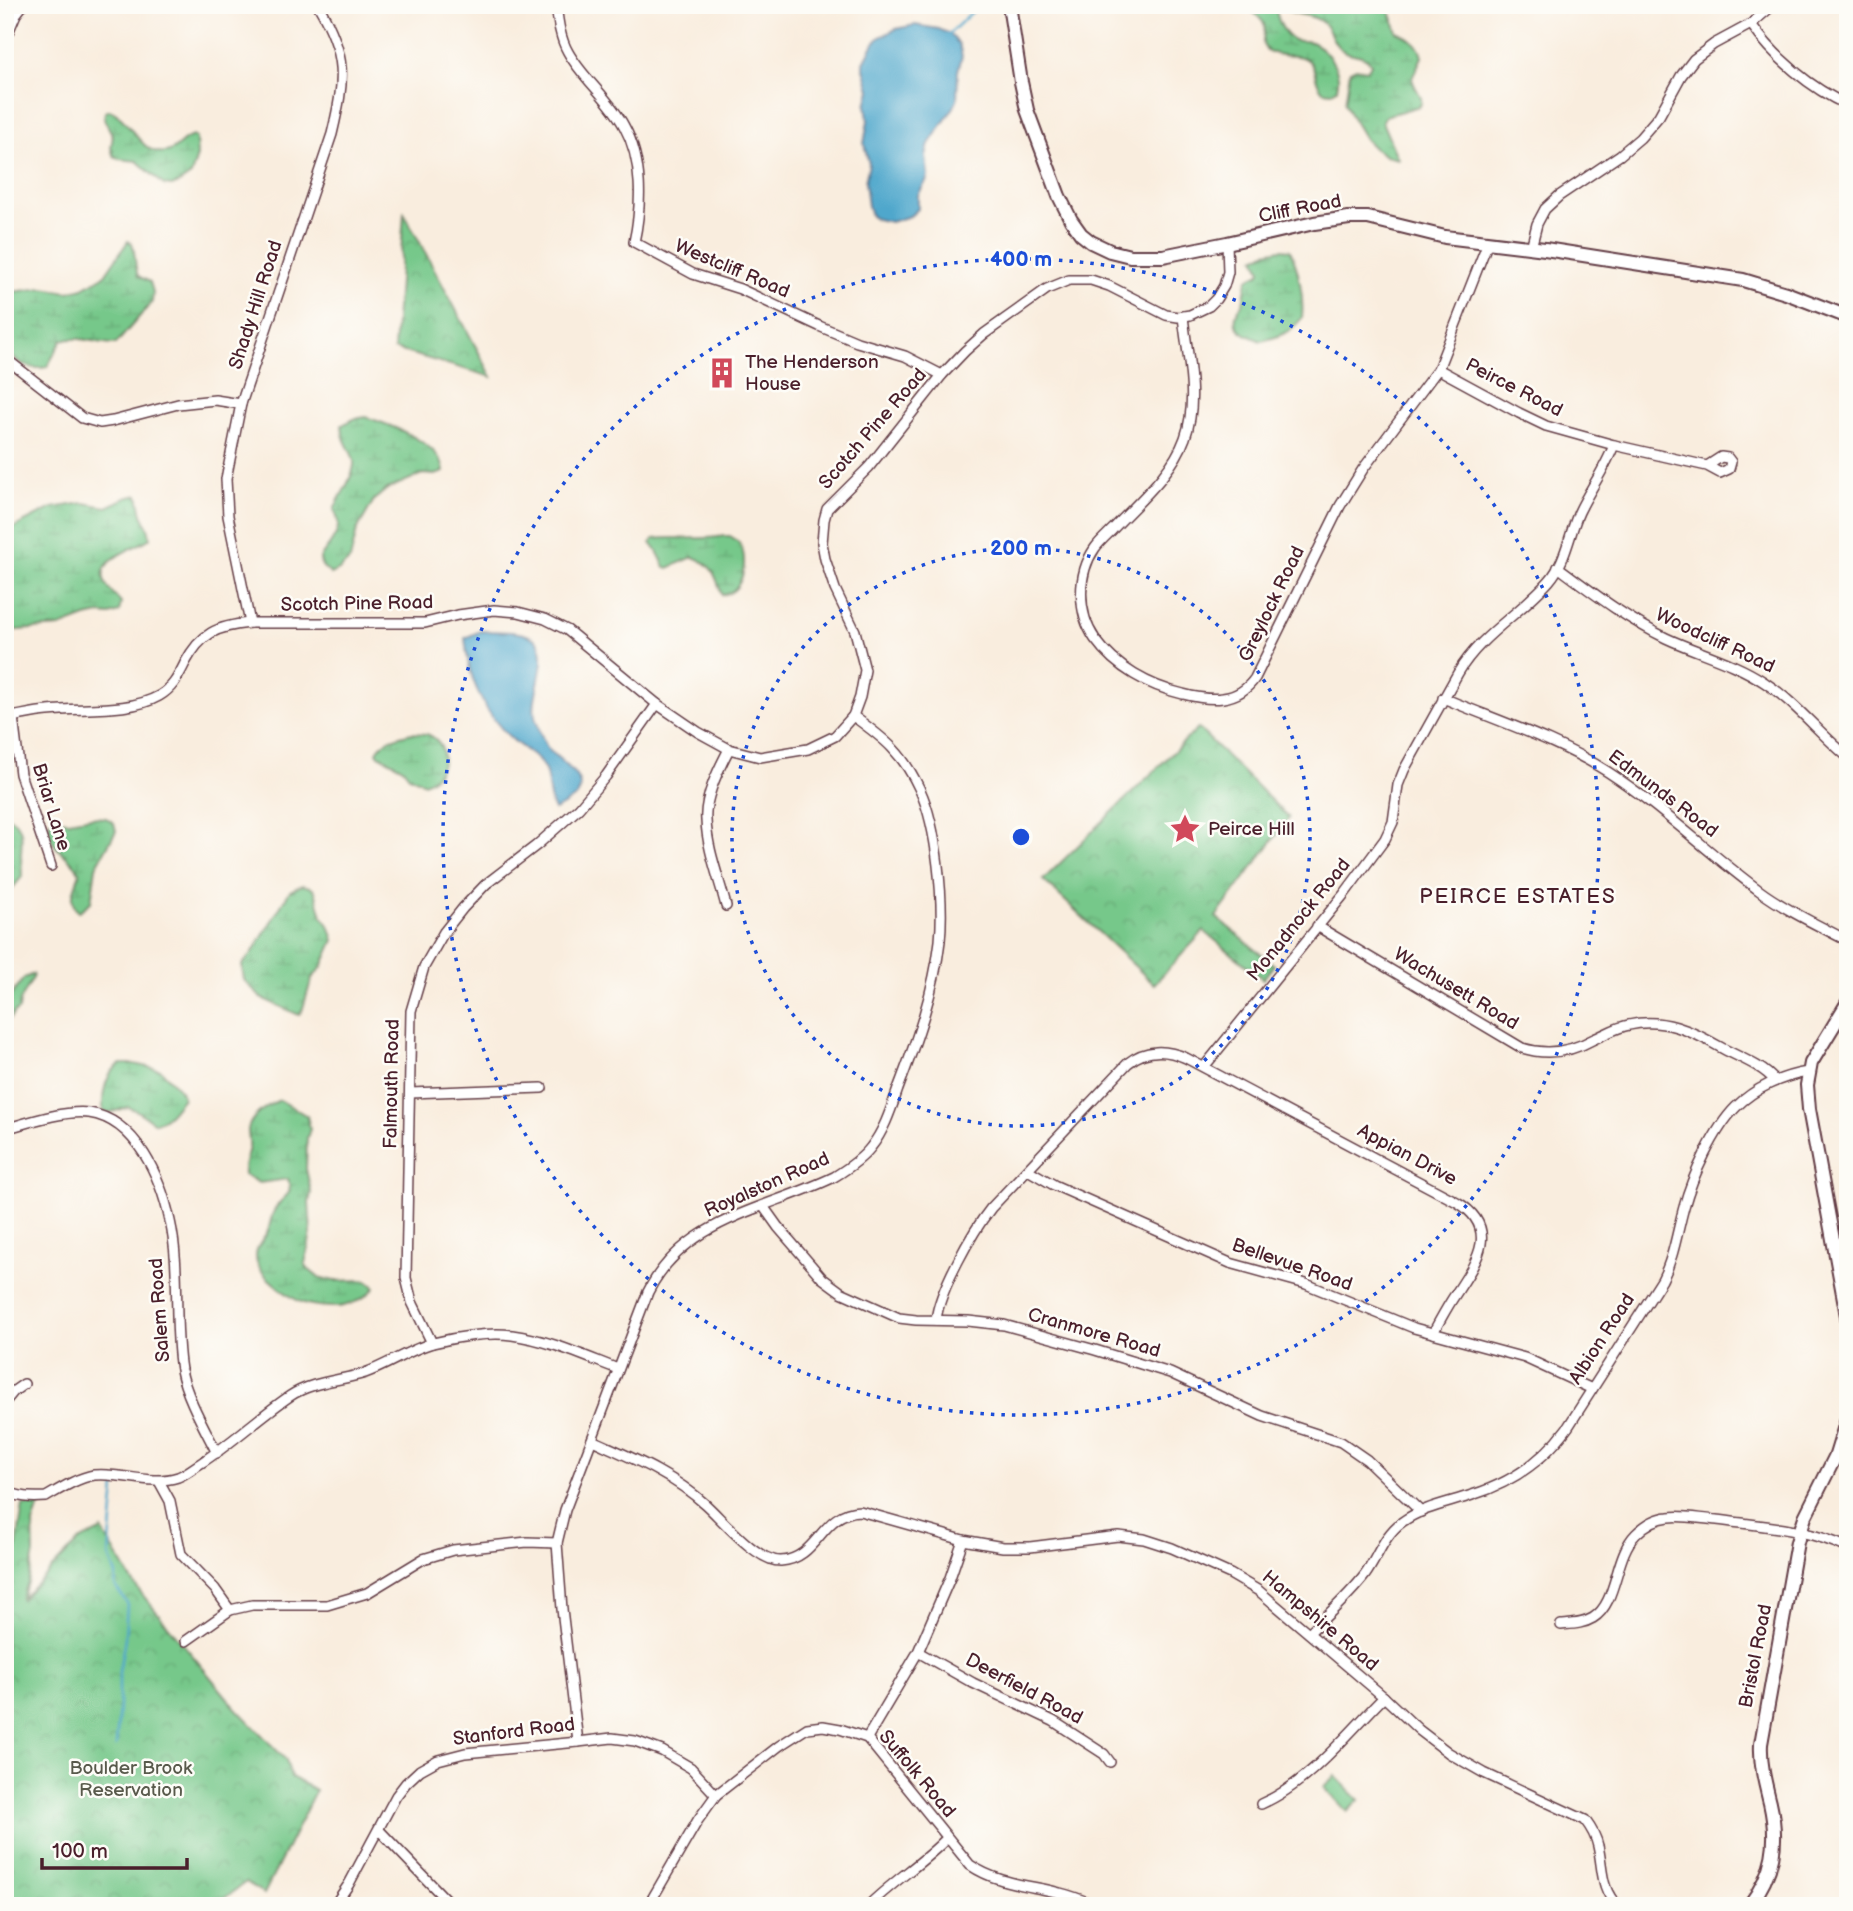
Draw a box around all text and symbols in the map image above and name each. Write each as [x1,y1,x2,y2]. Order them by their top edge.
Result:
street label: Cliff Road [1257,190,1343,228]
street label: Westcliff Road [671,235,793,303]
street label: Shady Hill Road [224,238,288,372]
text: 400 m [990,247,1052,272]
place label: The Henderson House [745,351,879,396]
street label: Peirce Road [1462,354,1566,422]
building icon: The Henderson House [705,356,739,390]
street label: Scotch Pine Road [814,364,932,494]
text: 200 m [990,536,1052,561]
street label: Greylock Road [1234,542,1310,666]
street label: Scotch Pine Road [280,591,434,617]
street label: Woodcliff Road [1652,603,1778,679]
street label: Edmunds Road [1603,745,1723,843]
street label: Briar Lane [27,761,75,853]
place icon: Peirce Hill [1168,812,1202,846]
place label: Peirce Hill [1208,818,1295,841]
centre of rings [1009,825,1033,849]
street label: Monadnock Road [1242,854,1356,986]
district label: PEIRCE ESTATES [1419,884,1617,909]
street label: Wachusett Road [1389,943,1523,1035]
street label: Falmouth Road [379,1019,405,1149]
street label: Appian Drive [1353,1119,1461,1191]
street label: Royalston Road [701,1147,833,1223]
street label: Bellevue Road [1229,1234,1355,1296]
street label: Salem Road [145,1257,175,1363]
street label: Albion Road [1564,1289,1640,1389]
street label: Cranmore Road [1025,1303,1163,1363]
street label: Hampshire Road [1257,1566,1383,1676]
street label: Bristol Road [1735,1602,1777,1710]
street label: Deerfield Road [961,1648,1087,1730]
street label: Stanford Road [452,1713,576,1751]
street label: Suffolk Road [874,1726,960,1822]
park label: Boulder Brook Reservation [70,1757,193,1802]
scale bar [42,1827,187,1871]
text: 100 m [52,1839,108,1864]

